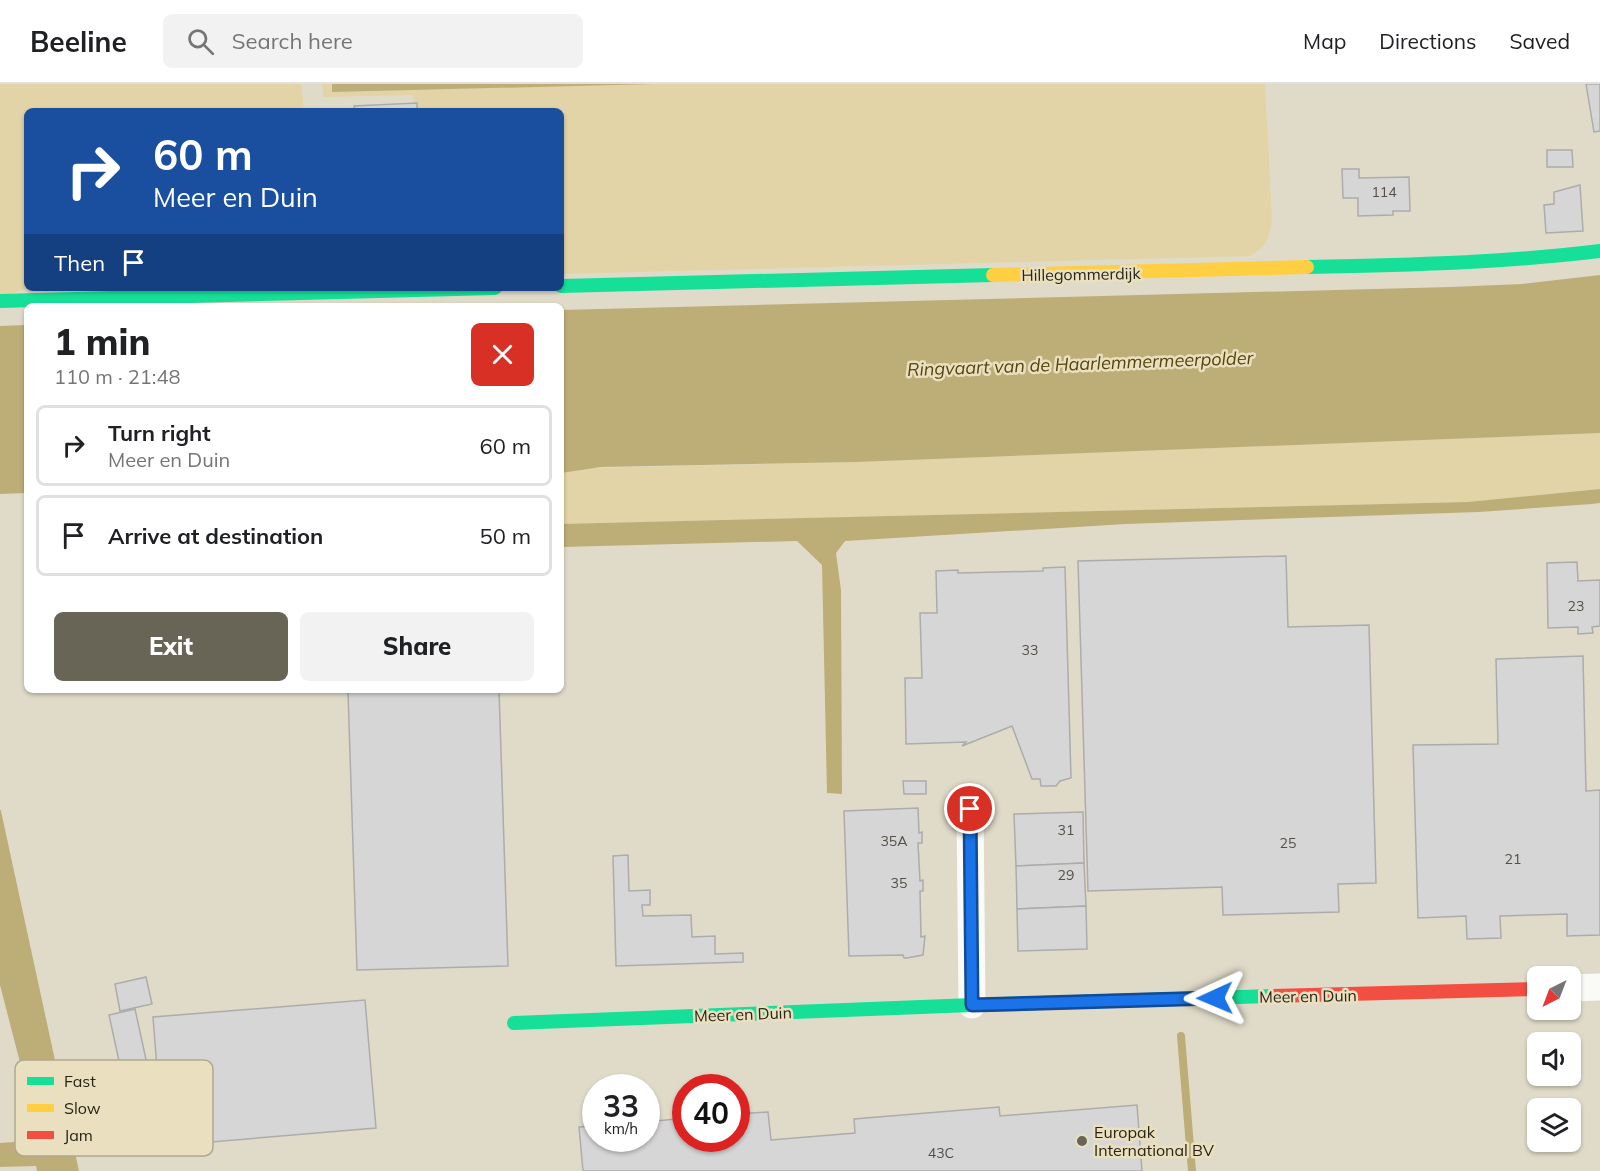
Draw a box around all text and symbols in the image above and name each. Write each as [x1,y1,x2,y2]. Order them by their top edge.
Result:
search box [163,14,583,68]
text: Beeline [30,24,127,59]
icon: search [184,25,217,58]
text: Search here [232,27,353,55]
text: Map [1303,28,1346,54]
text: Directions [1379,28,1476,54]
text: Saved [1509,28,1570,54]
text: 60 m [153,128,253,181]
icon: right [54,132,132,210]
text: Meer en Duin [153,180,318,214]
house number: 114 [1371,183,1397,201]
icon: arrive [117,246,150,279]
text: Then [54,249,105,277]
street label: Hillegommerdijk [1021,263,1141,285]
text: 1 min [54,319,150,364]
button: close [471,323,534,386]
water label: Ringvaart van de Haarlemmermeerpolder [907,346,1255,381]
text: 110 m · 21:48 [54,364,180,389]
text: Turn right [108,419,211,447]
icon: right [57,429,90,462]
text: 60 m [480,432,531,460]
text: Meer en Duin [108,447,230,472]
icon: arrive [57,519,90,552]
text: Arrive at destination [108,522,323,550]
text: 50 m [480,522,531,550]
house number: 23 [1568,597,1584,615]
button: Exit [54,612,288,681]
button: Share [300,612,534,681]
house number: 33 [1022,641,1038,659]
pin [944,783,995,834]
icon: arrive [953,792,986,825]
house number: 31 [1058,821,1074,839]
house number: 35A [880,832,908,850]
house number: 25 [1280,834,1296,852]
house number: 21 [1505,850,1521,868]
house number: 29 [1058,866,1074,884]
house number: 35 [891,874,907,892]
position arrow [1183,966,1247,1030]
north arrow [1527,966,1581,1020]
map controls [1527,966,1581,1152]
street label: Meer en Duin [1259,985,1357,1007]
street label: Meer en Duin [694,1002,792,1026]
button: sound [1527,1032,1581,1086]
legend [15,1060,213,1156]
text: Fast [64,1071,96,1091]
speed limit sign: 40 [672,1074,750,1152]
text: 33 [603,1087,639,1125]
text: Slow [64,1098,101,1118]
button: layers [1527,1098,1581,1152]
text: km/h [604,1119,638,1138]
place label: Europak International BV [1094,1122,1215,1160]
text: Jam [64,1125,93,1145]
marker: Europak International BV [1075,1134,1089,1148]
house number: 43C [928,1144,954,1162]

